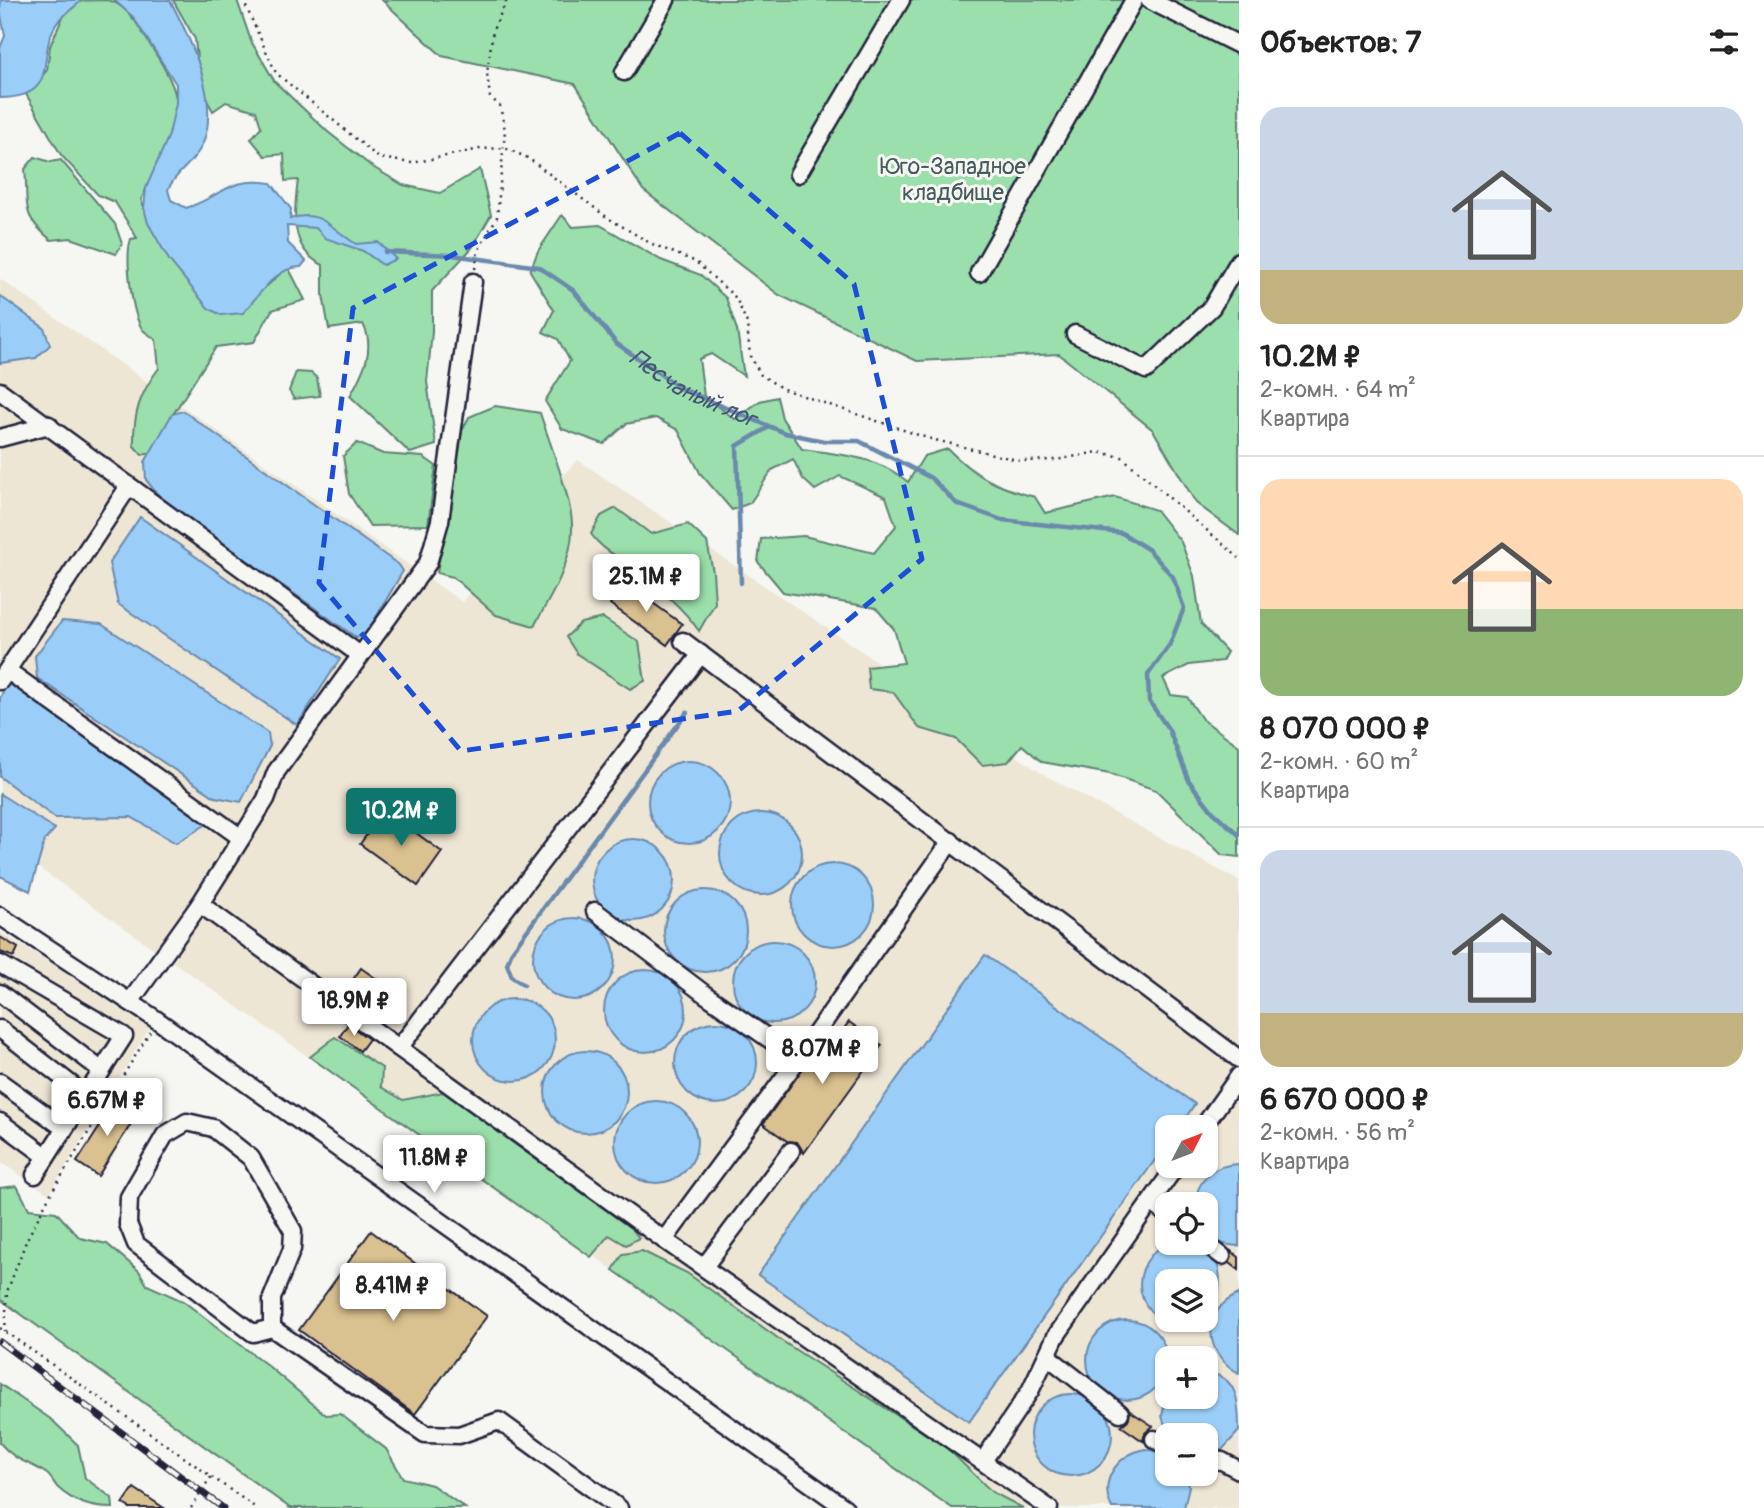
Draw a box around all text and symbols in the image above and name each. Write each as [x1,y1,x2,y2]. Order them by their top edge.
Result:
icon: filters [1705,23,1743,61]
text: Объектов: 7 [1260,24,1421,61]
park label: Юго-Западное кладбище [880,152,1026,207]
icon: home [1439,152,1565,278]
text: 10.2M ₽ [1260,338,1362,375]
water label: Песчаный лог [624,343,763,434]
text: 2-комн. · 64 m² [1260,375,1416,404]
text: Квартира [1260,404,1349,433]
icon: home [1439,524,1565,650]
pin: 25.1M ₽ [581,554,711,614]
text: 25.1M ₽ [609,562,683,591]
text: 8 070 000 ₽ [1260,710,1431,747]
text: 2-комн. · 60 m² [1260,747,1418,776]
text: Квартира [1260,776,1349,805]
pin: 10.2M ₽ [336,788,466,848]
text: 10.2M ₽ [362,796,440,825]
icon: home [1439,895,1565,1021]
pin: 18.9M ₽ [289,978,419,1038]
text: 18.9M ₽ [318,986,390,1015]
pin: 8.07M ₽ [757,1026,887,1086]
text: 8.07M ₽ [782,1034,862,1063]
pin: 6.67M ₽ [42,1078,172,1138]
text: 6 670 000 ₽ [1260,1081,1430,1118]
text: 6.67M ₽ [67,1086,147,1115]
north arrow [1155,1115,1218,1178]
map controls [1155,1115,1218,1486]
text: 2-комн. · 56 m² [1260,1118,1415,1147]
pin: 11.8M ₽ [369,1136,499,1195]
text: 11.8M ₽ [399,1143,469,1172]
text: Квартира [1260,1147,1349,1176]
button: locate [1155,1192,1218,1255]
pin: 8.41M ₽ [328,1264,458,1323]
button: layers [1155,1269,1218,1332]
text: 8.41M ₽ [356,1271,430,1300]
button: + [1155,1346,1218,1409]
button: − [1155,1423,1218,1486]

